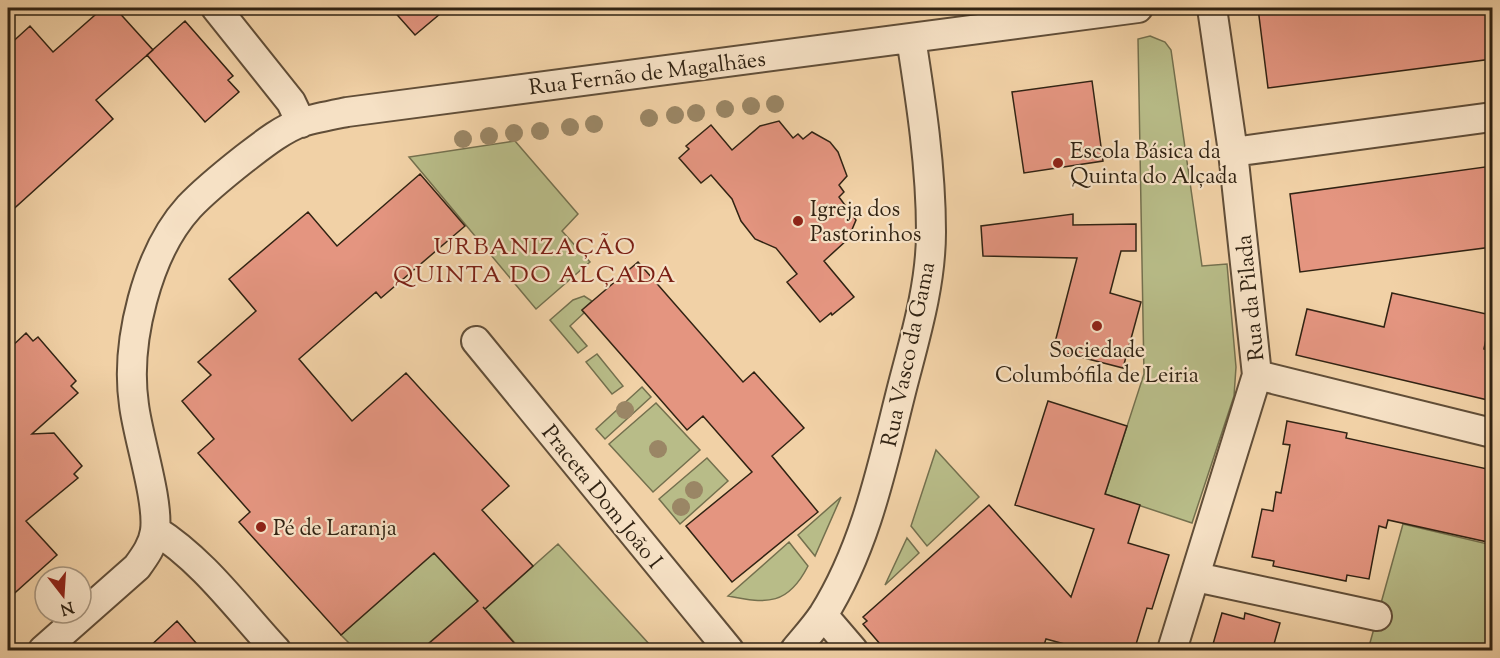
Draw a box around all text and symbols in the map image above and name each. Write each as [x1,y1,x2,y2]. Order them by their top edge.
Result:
street label: Rua Fernão de Magalhães [527,45,768,105]
place label: Escola Básica da Quinta do Alçada [1070,137,1238,194]
marker: Escola Básica da Quinta do Alçada [1051,156,1065,170]
place label: Igreja dos Pastorinhos [810,195,921,252]
marker: Igreja dos Pastorinhos [791,214,805,228]
district label: URBANIZAÇÃO QUINTA DO ALÇADA [393,231,677,293]
street label: Rua da Pilada [1229,233,1275,362]
street label: Rua Vasco da Gama [875,259,945,450]
marker: Sociedade Columbófila de Leiria [1090,319,1104,333]
place label: Sociedade Columbófila de Leiria [995,336,1199,393]
street label: Praceta Dom João I [532,419,669,577]
place label: Pé de Laranja [273,514,397,546]
marker: Pé de Laranja [254,520,268,534]
north arrow [33,565,93,625]
text: N [57,594,76,620]

